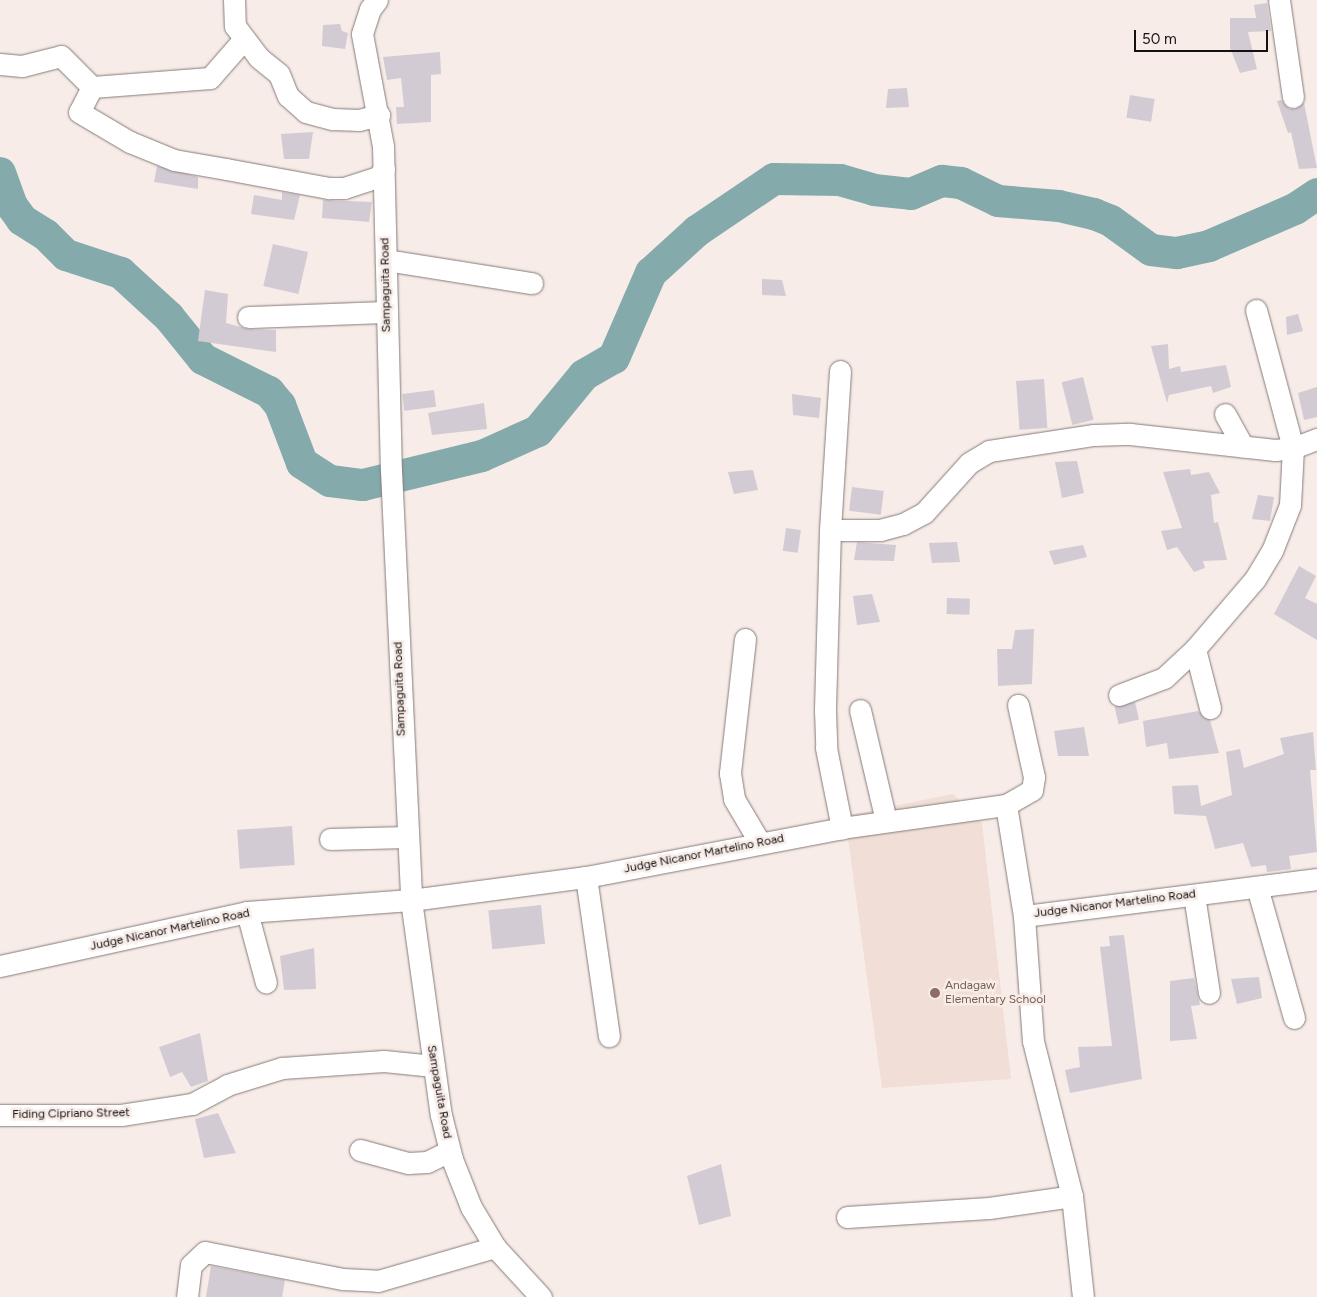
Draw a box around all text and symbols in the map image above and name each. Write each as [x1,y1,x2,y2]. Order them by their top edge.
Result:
scale bar [1137,20,1271,52]
text: 50 m [1142,30,1177,48]
street label: Sampaguita Road [378,238,394,332]
street label: Sampaguita Road [391,641,409,737]
street label: Judge Nicanor Martelino Road [623,831,785,877]
street label: Judge Nicanor Martelino Road [1033,887,1197,921]
street label: Judge Nicanor Martelino Road [89,906,251,954]
place label: Andagaw Elementary School [945,979,1046,1007]
marker: Andagaw Elementary School [929,987,941,999]
street label: Sampaguita Road [424,1044,454,1140]
street label: Fiding Cipriano Street [12,1106,130,1122]

